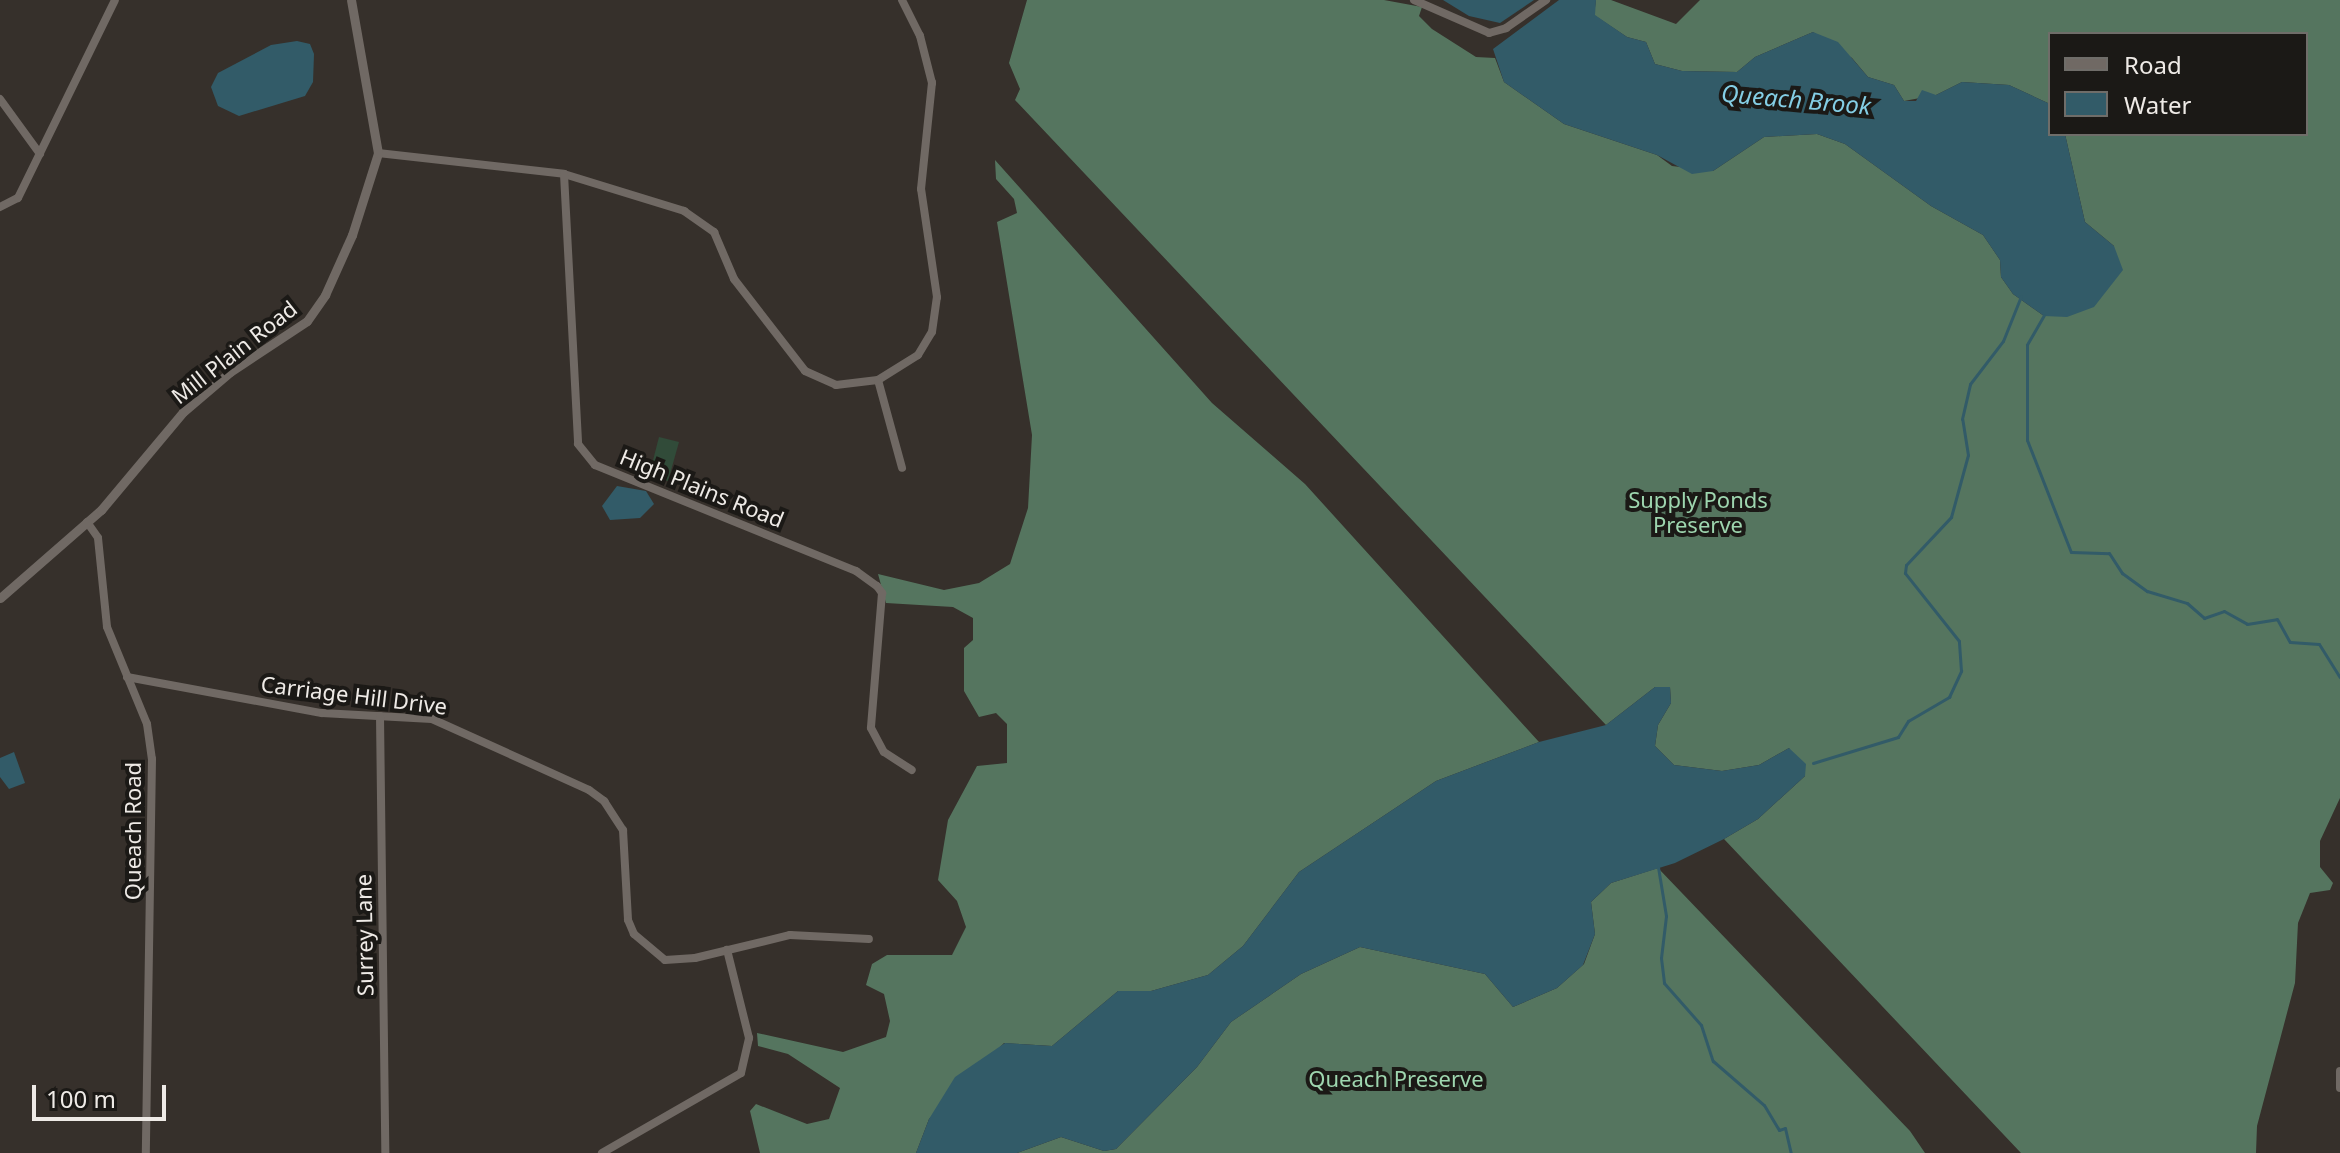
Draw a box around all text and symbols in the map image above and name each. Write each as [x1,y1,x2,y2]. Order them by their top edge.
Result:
legend [2048,32,2308,136]
text: Road [2124,48,2182,81]
water label: Queach Brook [1720,78,1872,120]
text: Water [2124,88,2191,121]
street label: Mill Plain Road [166,295,302,409]
street label: High Plains Road [616,443,788,533]
park label: Supply Ponds Preserve [1628,486,1768,538]
street label: Carriage Hill Drive [259,670,449,720]
street label: Queach Road [120,762,146,900]
street label: Surrey Lane [350,874,378,996]
park label: Queach Preserve [1308,1066,1484,1092]
scale bar [36,1069,170,1119]
text: 100 m [46,1082,116,1115]

